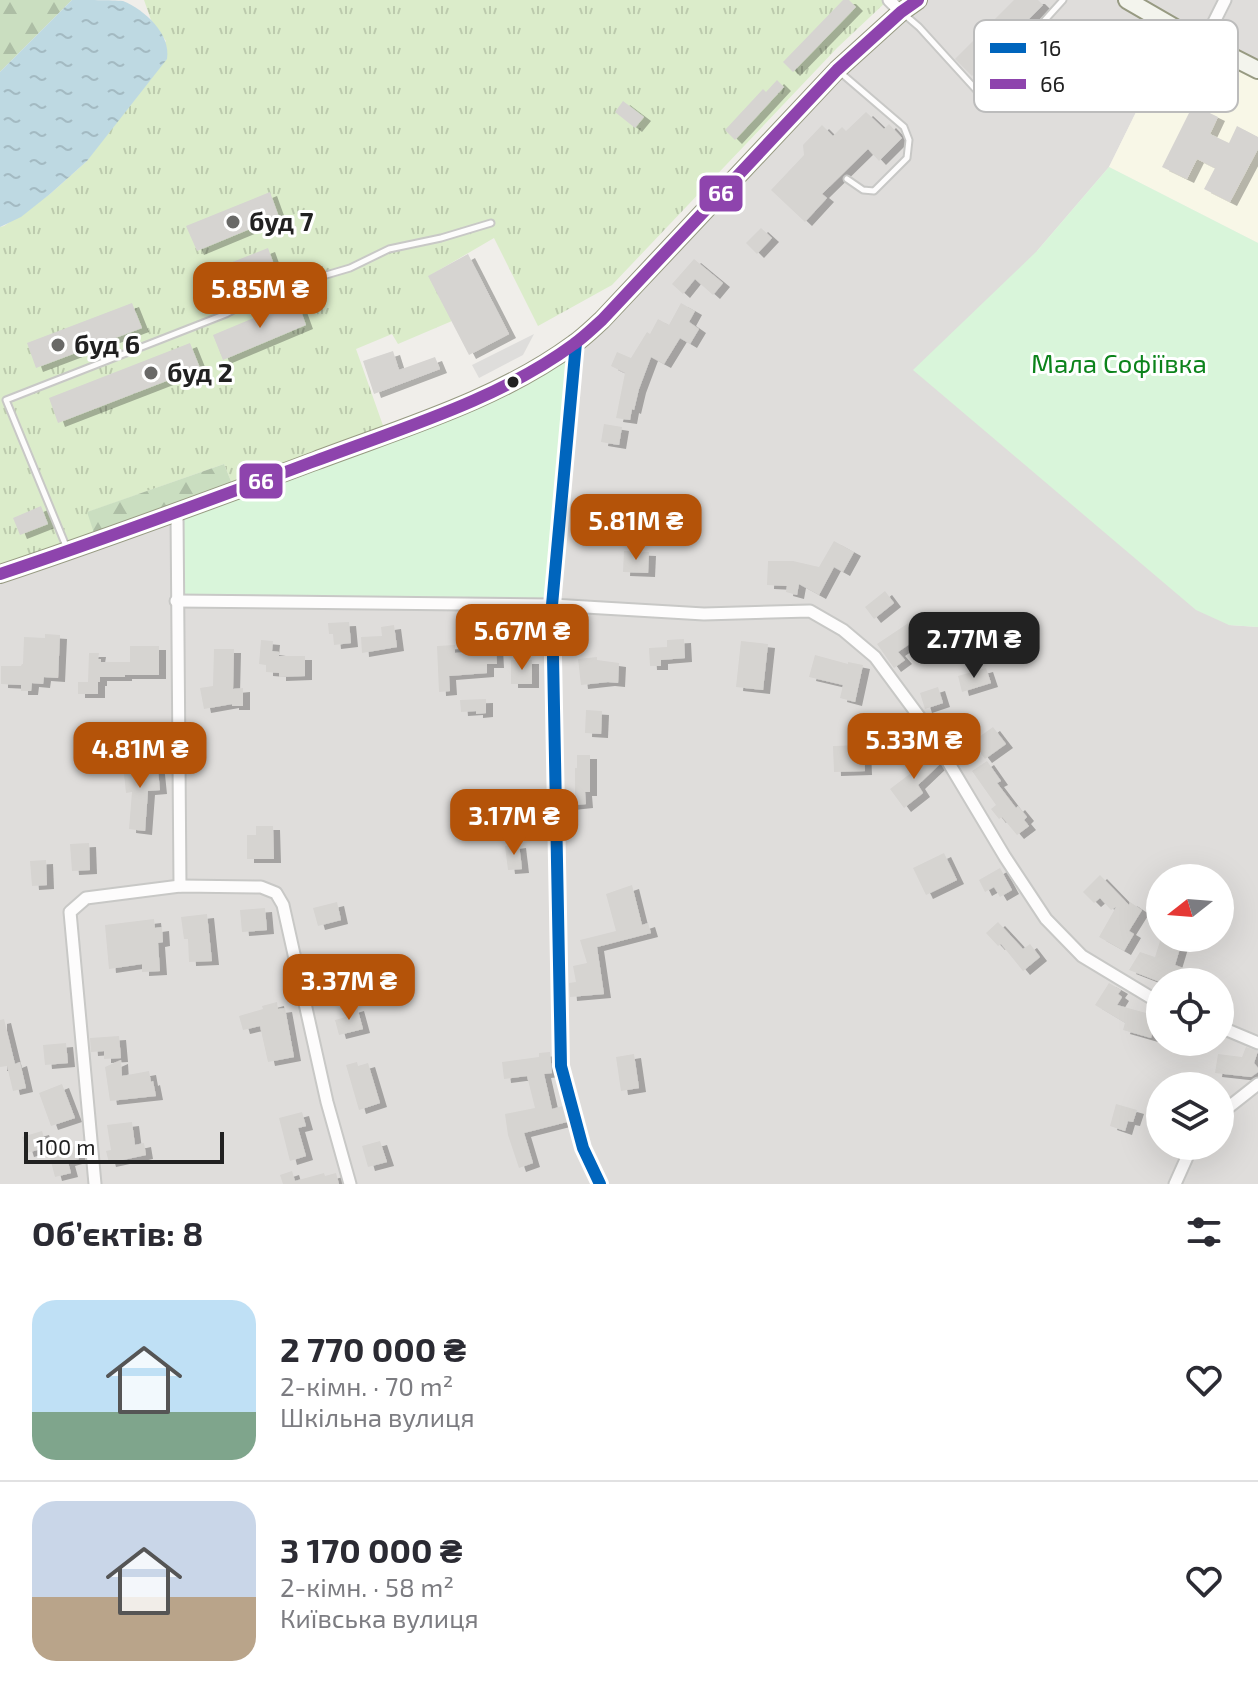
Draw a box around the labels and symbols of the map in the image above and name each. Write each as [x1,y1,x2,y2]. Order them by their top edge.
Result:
legend [974,20,1238,112]
text: 16 [1040,34,1061,60]
text: 66 [1040,70,1065,96]
line badge: 66 [698,174,744,213]
text: 66 [708,179,734,205]
place label: буд 7 [249,205,314,236]
marker: буд 7 [224,213,242,231]
pin: 5.85M ₴ [186,262,334,330]
place label: буд 6 [74,328,140,359]
marker: буд 6 [49,336,67,354]
park label: Мала Софіївка [1031,347,1207,378]
place label: буд 2 [167,356,233,387]
marker: буд 2 [142,364,160,382]
unlabelled marker [505,374,521,390]
line badge: 66 [238,462,284,500]
text: 66 [248,467,274,493]
pin: 5.81M ₴ [562,494,710,562]
pin: 5.67M ₴ [448,604,596,672]
pin: 2.77M ₴ [900,612,1048,680]
pin: 5.33M ₴ [840,713,988,781]
pin: 4.81M ₴ [66,722,214,790]
pin: 3.17M ₴ [440,789,588,857]
north arrow [1146,864,1234,952]
pin: 3.37M ₴ [275,954,423,1022]
scale bar [24,1128,224,1164]

